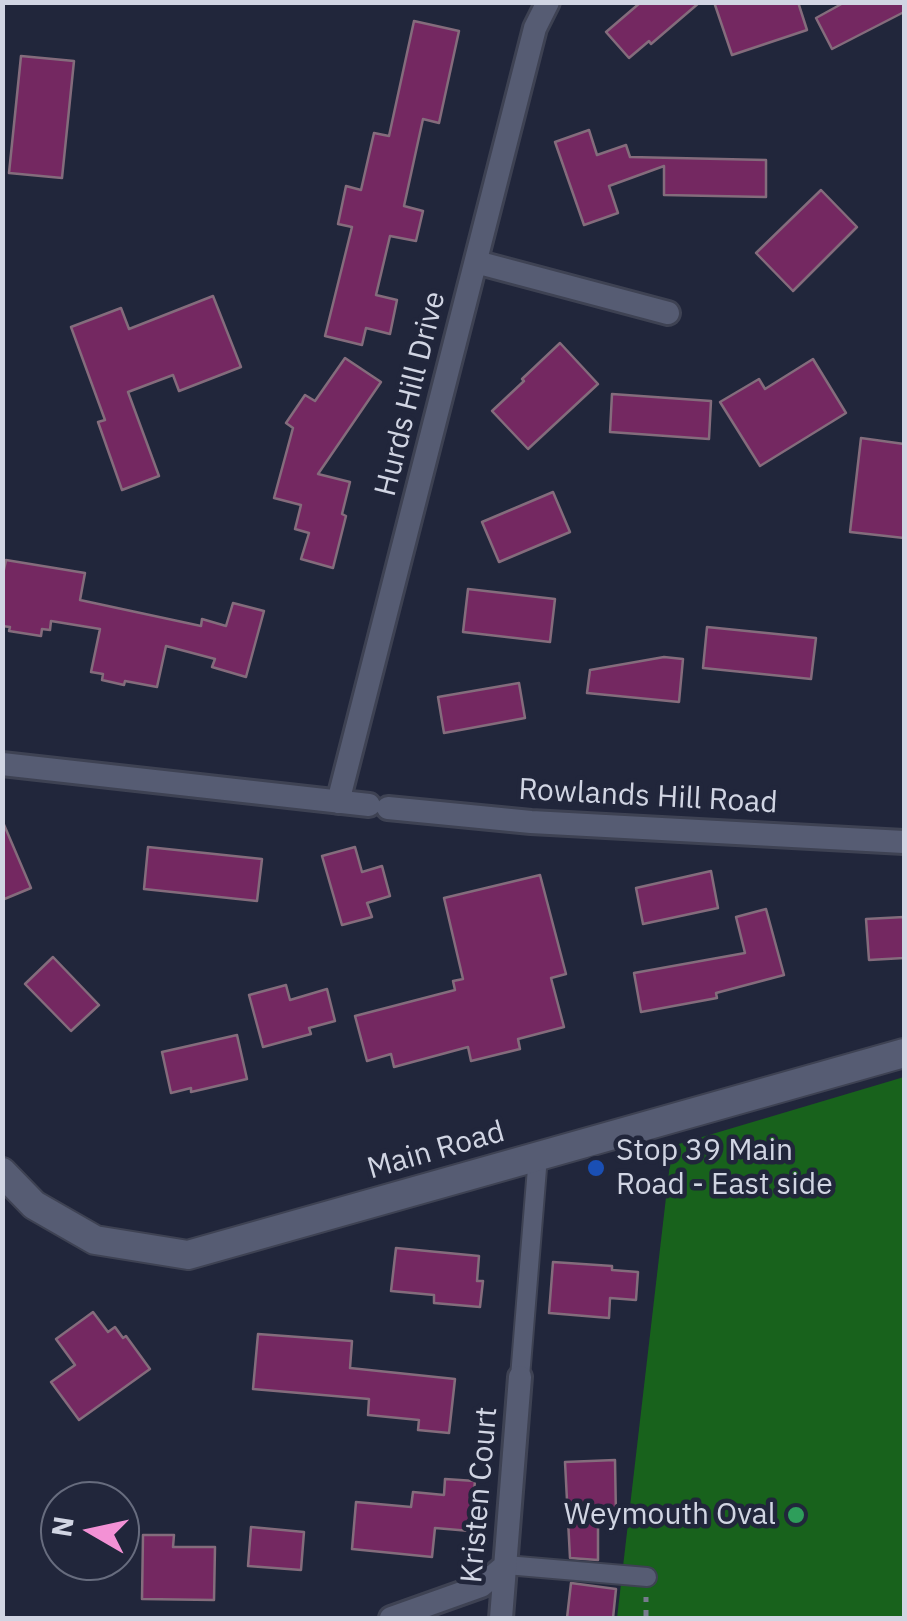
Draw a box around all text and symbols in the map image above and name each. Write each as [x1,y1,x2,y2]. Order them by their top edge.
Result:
street label: Hurds Hill Drive [368,288,454,500]
street label: Rowlands Hill Road [517,772,779,822]
street label: Main Road [363,1114,509,1188]
place label: Stop 39 Main Road - East side [616,1133,833,1204]
marker: Stop 39 Main Road - East side [585,1157,607,1179]
street label: Kristen Court [454,1405,506,1585]
north arrow [40,1481,140,1581]
place label: Weymouth Oval [564,1497,776,1533]
marker: Weymouth Oval [785,1504,807,1526]
text: N [42,1514,82,1539]

